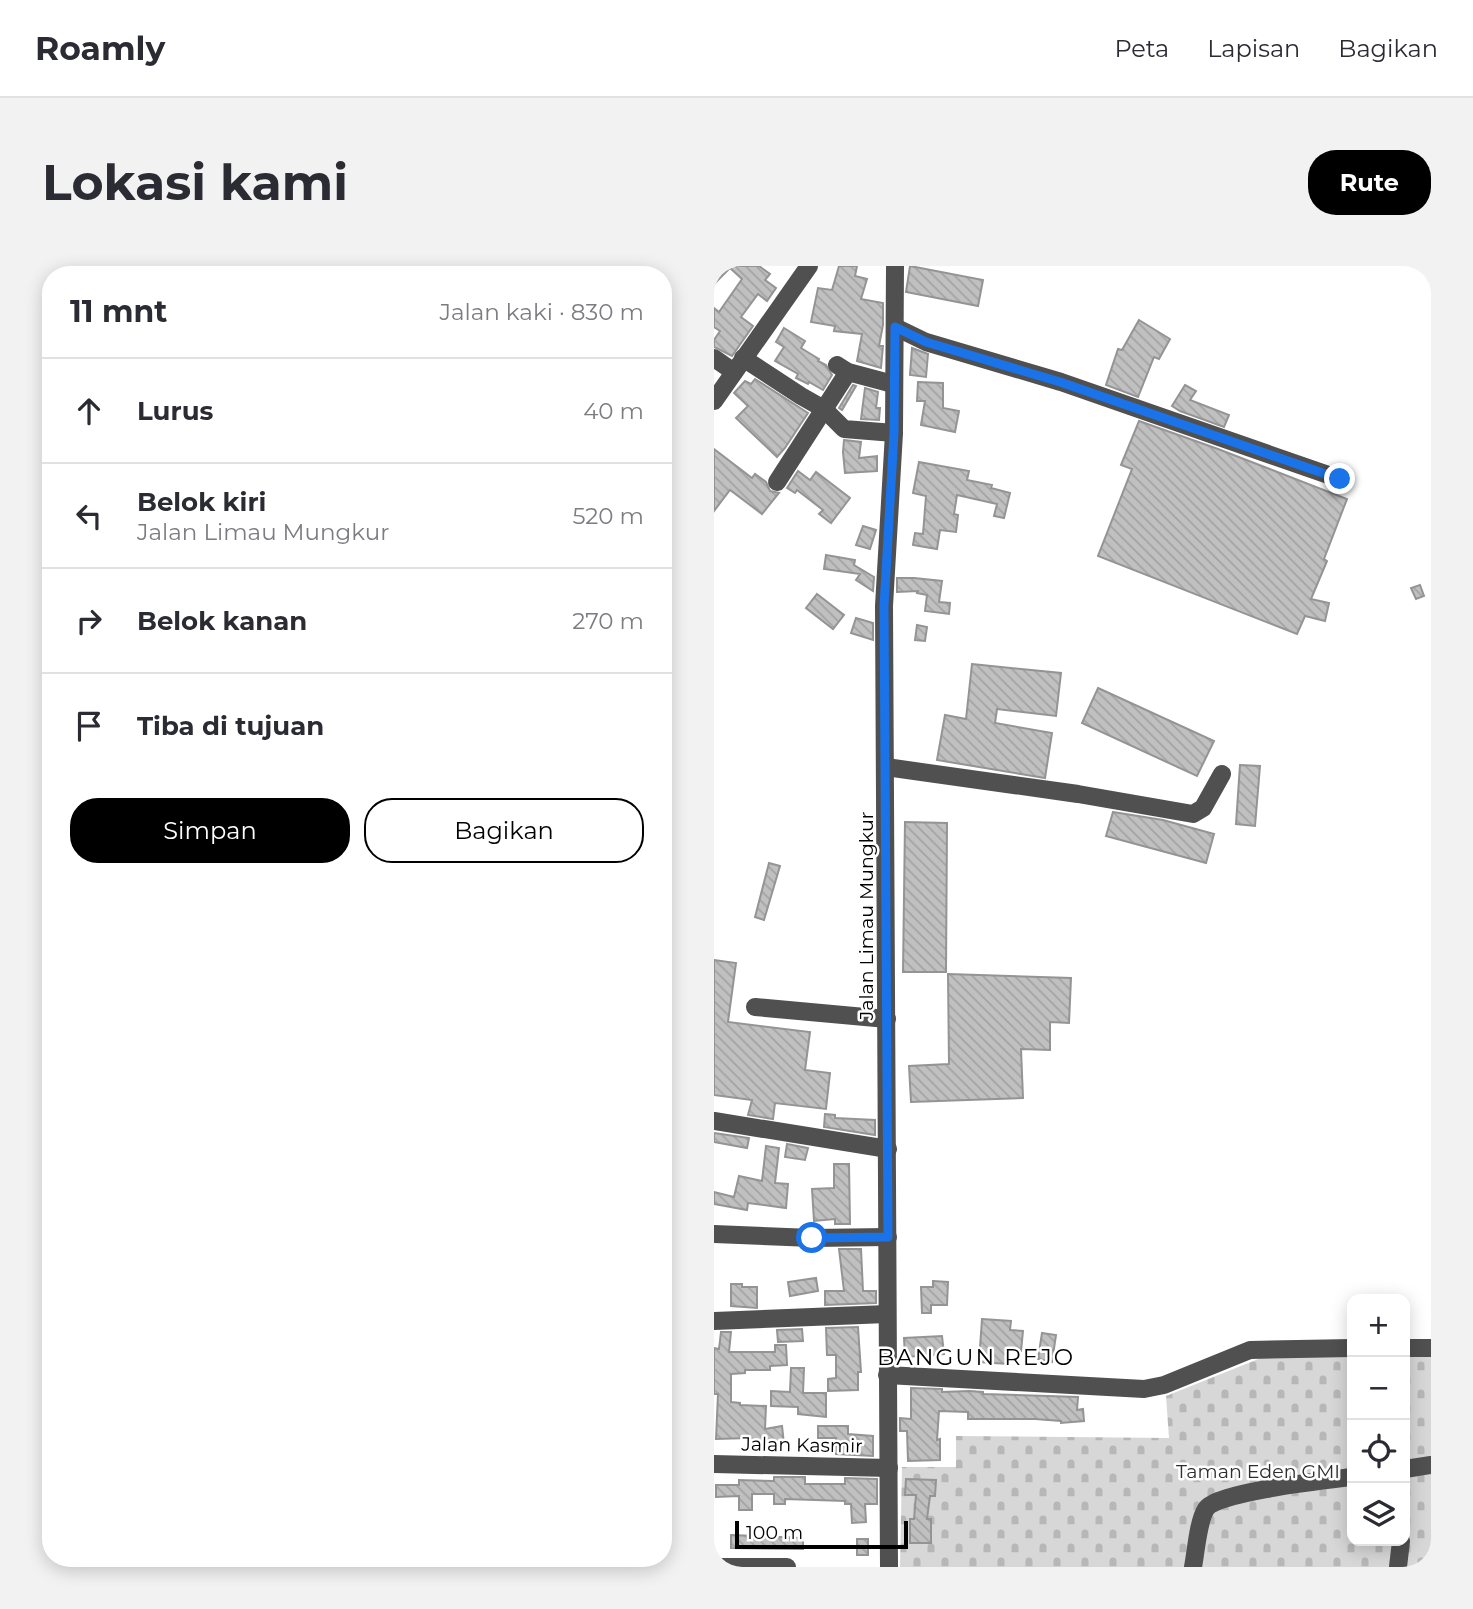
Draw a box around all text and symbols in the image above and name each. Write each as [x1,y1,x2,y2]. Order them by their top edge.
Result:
text: Roamly [35,28,165,68]
text: Peta [1114,34,1169,63]
text: Lapisan [1207,34,1300,63]
text: Bagikan [1338,34,1438,63]
button: Rute [1308,150,1431,215]
text: Lokasi kami [42,153,348,212]
text: 11 mnt [70,293,167,330]
text: Jalan kaki · 830 m [439,298,644,326]
icon: ahead [70,392,108,430]
text: Lurus [137,395,213,427]
text: 40 m [583,397,644,425]
route end [1324,463,1355,494]
text: Belok kiri [137,486,266,518]
icon: left [70,497,108,535]
text: 520 m [572,502,644,530]
text: Jalan Limau Mungkur [137,518,390,546]
icon: right [70,602,108,640]
text: Belok kanan [137,605,307,637]
text: 270 m [572,607,644,635]
icon: arrive [70,707,108,745]
text: Tiba di tujuan [137,710,324,742]
button: Simpan [70,798,350,863]
button: Bagikan [364,798,644,863]
street label: Jalan Limau Mungkur [855,812,878,1021]
route start [796,1222,827,1253]
map controls [1347,1294,1410,1546]
button: + [1347,1294,1410,1357]
district label: BANGUN REJO [877,1343,1075,1371]
button: − [1347,1357,1410,1420]
button: locate [1347,1420,1410,1483]
street label: Jalan Kasmir [740,1432,863,1458]
park label: Taman Eden GMI [1176,1460,1340,1483]
button: layers [1347,1483,1410,1546]
scale bar [735,1518,908,1550]
text: 100 m [746,1521,803,1544]

